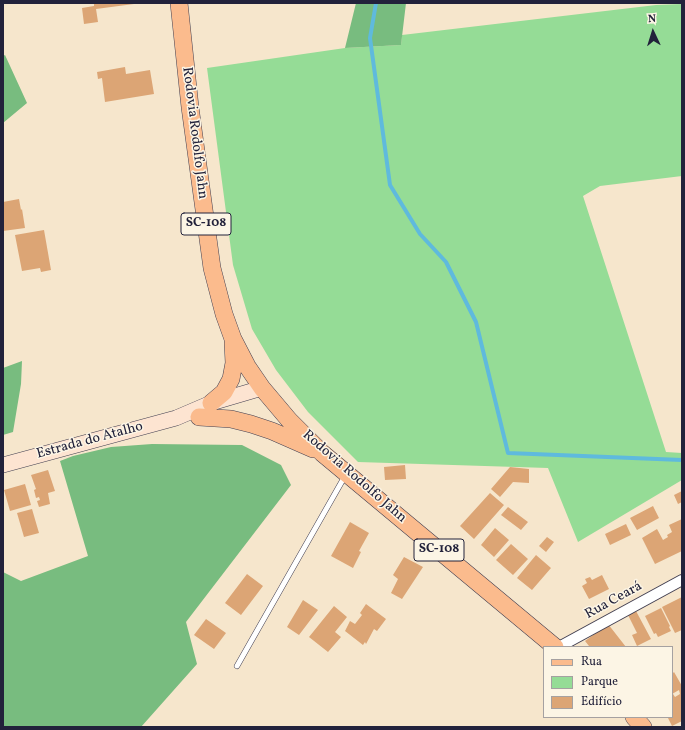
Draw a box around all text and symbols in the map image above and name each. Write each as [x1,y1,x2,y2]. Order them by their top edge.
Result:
north arrow [633,12,673,52]
text: N [648,12,657,27]
street label: Rodovia Rodolfo Jahn [178,66,210,200]
road number: SC-108 [181,213,231,235]
street label: Estrada do Atalho [35,419,145,463]
street label: Rodovia Rodolfo Jahn [298,427,410,527]
road number: SC-108 [414,539,464,561]
street label: Rua Ceará [582,578,646,624]
legend [543,646,673,718]
text: Rua [581,654,602,670]
text: Parque [581,674,618,690]
text: Edifício [581,694,622,710]

